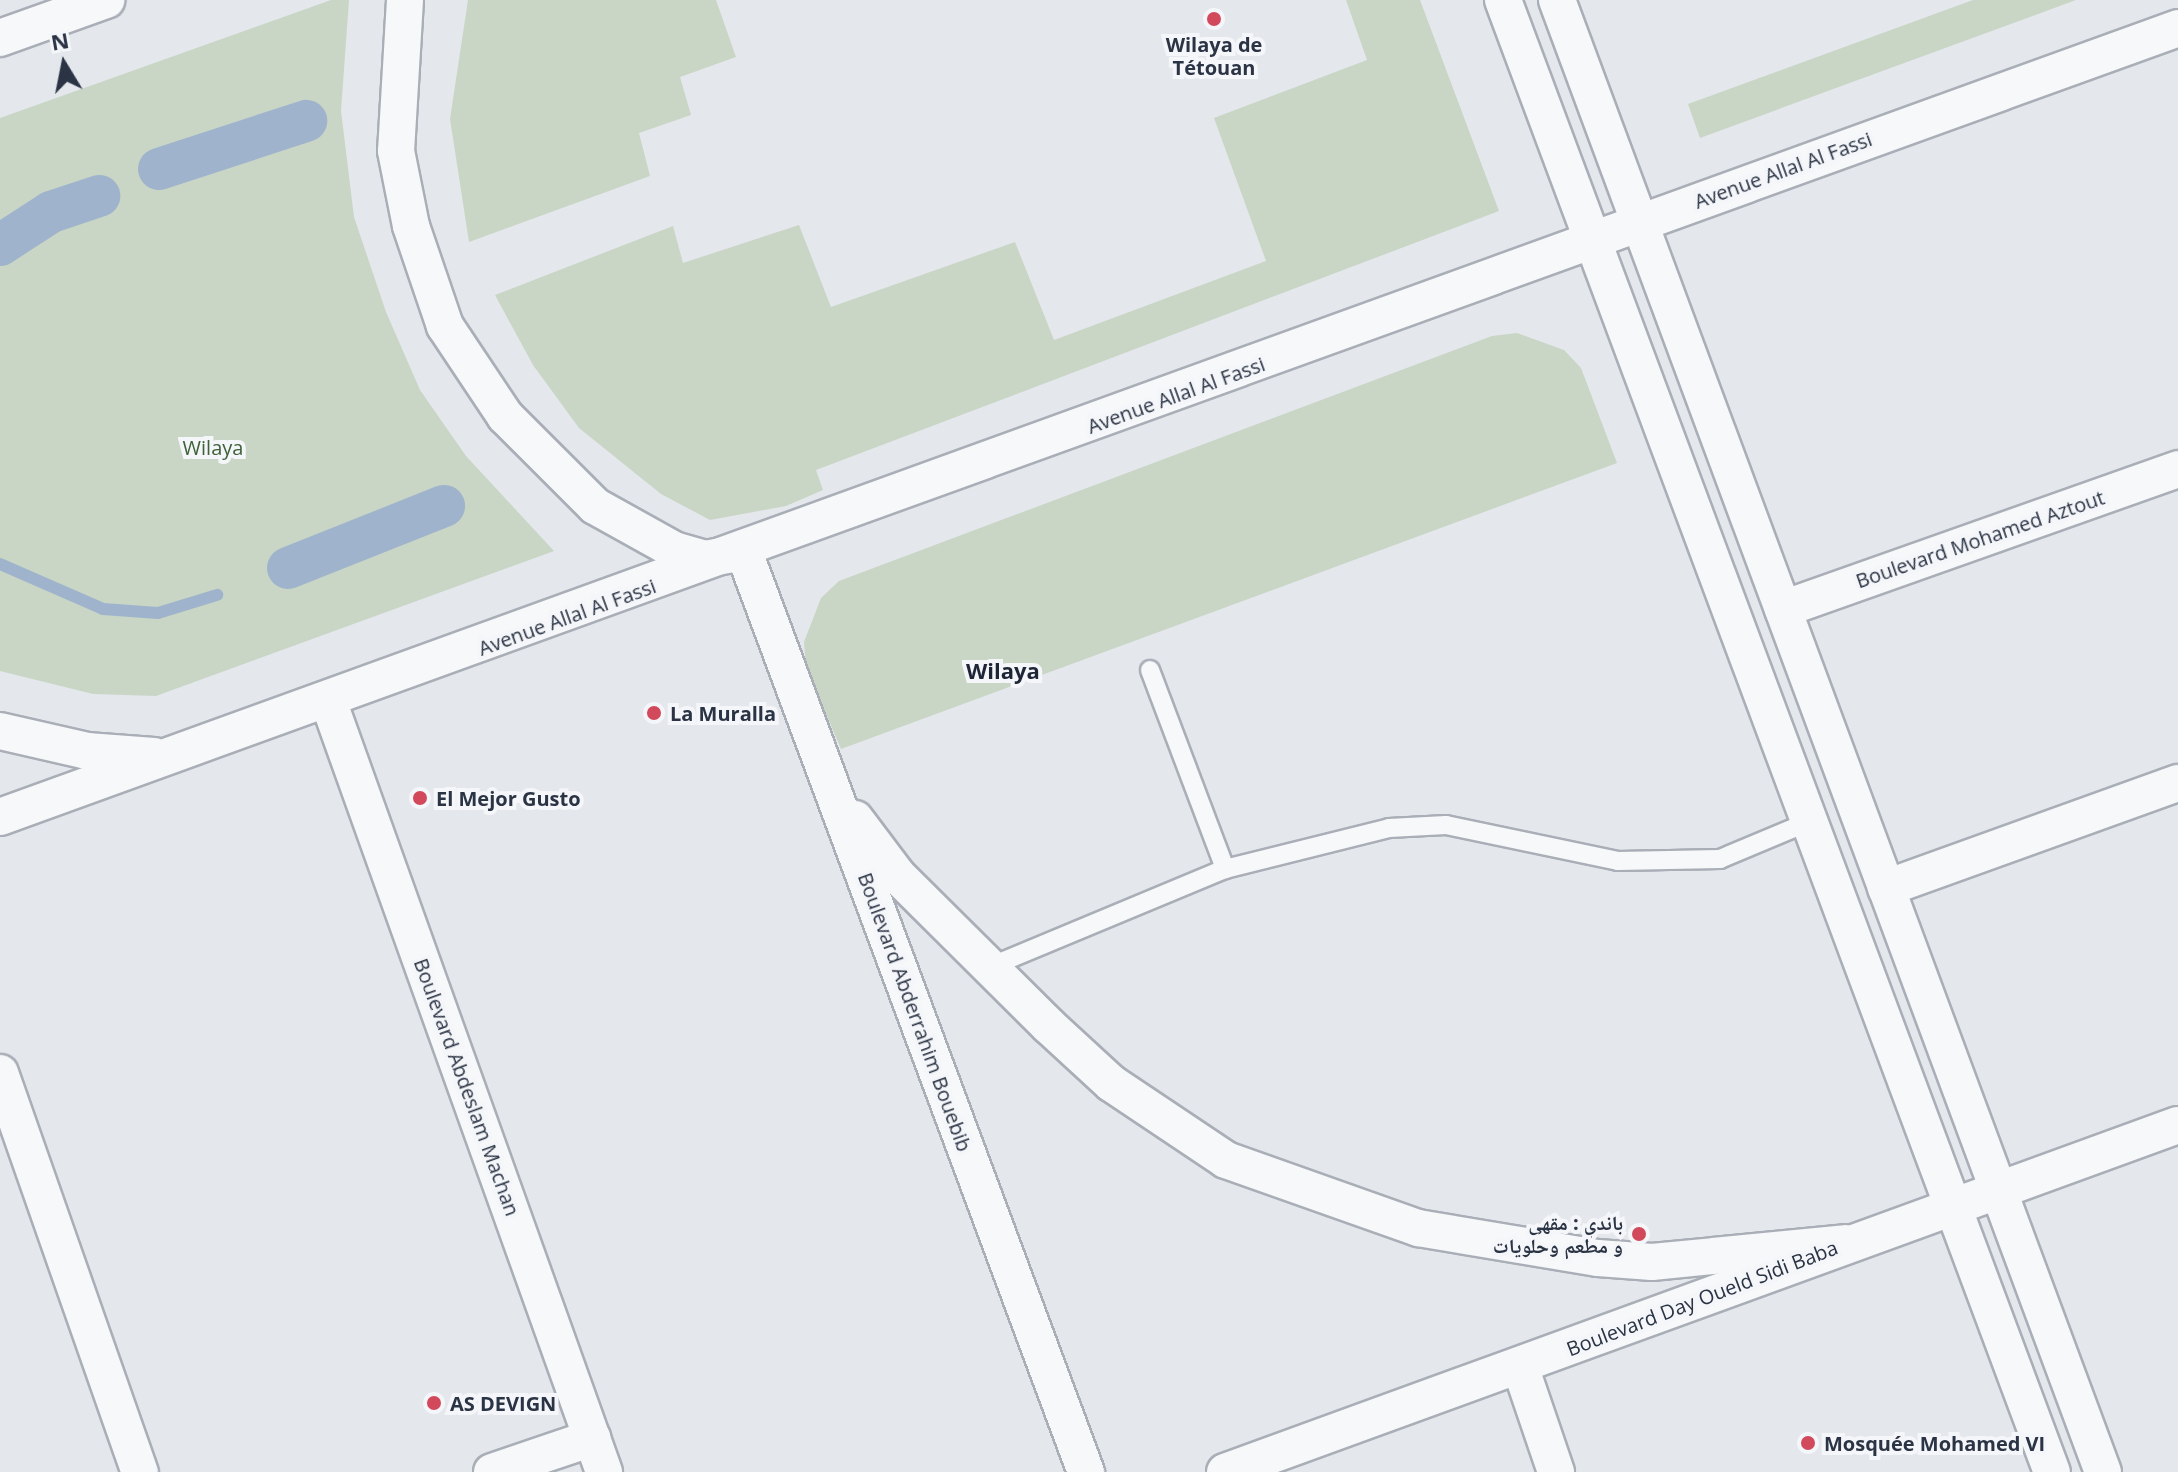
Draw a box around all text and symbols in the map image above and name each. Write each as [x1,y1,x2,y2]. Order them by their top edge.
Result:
marker: Wilaya de Tétouan [1205,10,1223,28]
north arrow [24,24,104,104]
text: N [48,24,71,57]
place label: Wilaya de Tétouan [1166,32,1262,79]
street label: Avenue Allal Al Fassi [1691,127,1875,213]
street label: Avenue Allal Al Fassi [1084,352,1268,438]
park label: Wilaya [183,435,243,459]
street label: Boulevard Mohamed Aztout [1853,485,2107,593]
street label: Avenue Allal Al Fassi [475,574,659,660]
district label: Wilaya [966,658,1040,684]
place label: La Muralla [670,701,776,725]
marker: La Muralla [645,704,663,722]
place label: El Mejor Gusto [436,786,581,810]
marker: El Mejor Gusto [411,789,429,807]
street label: Boulevard Abderrahim Bouebib [853,869,977,1155]
street label: Boulevard Abdeslam Machan [409,955,525,1219]
place label: باندي : مقهى و مطعم وحلويات [1493,1210,1623,1257]
marker: باندي : مقهى و مطعم وحلويات [1630,1225,1648,1243]
street label: Boulevard Day Oueld Sidi Baba [1563,1235,1841,1361]
place label: AS DEVIGN [450,1391,556,1415]
marker: AS DEVIGN [425,1394,443,1412]
place label: Mosquée Mohamed VI [1824,1431,2045,1455]
marker: Mosquée Mohamed VI [1799,1434,1817,1452]

